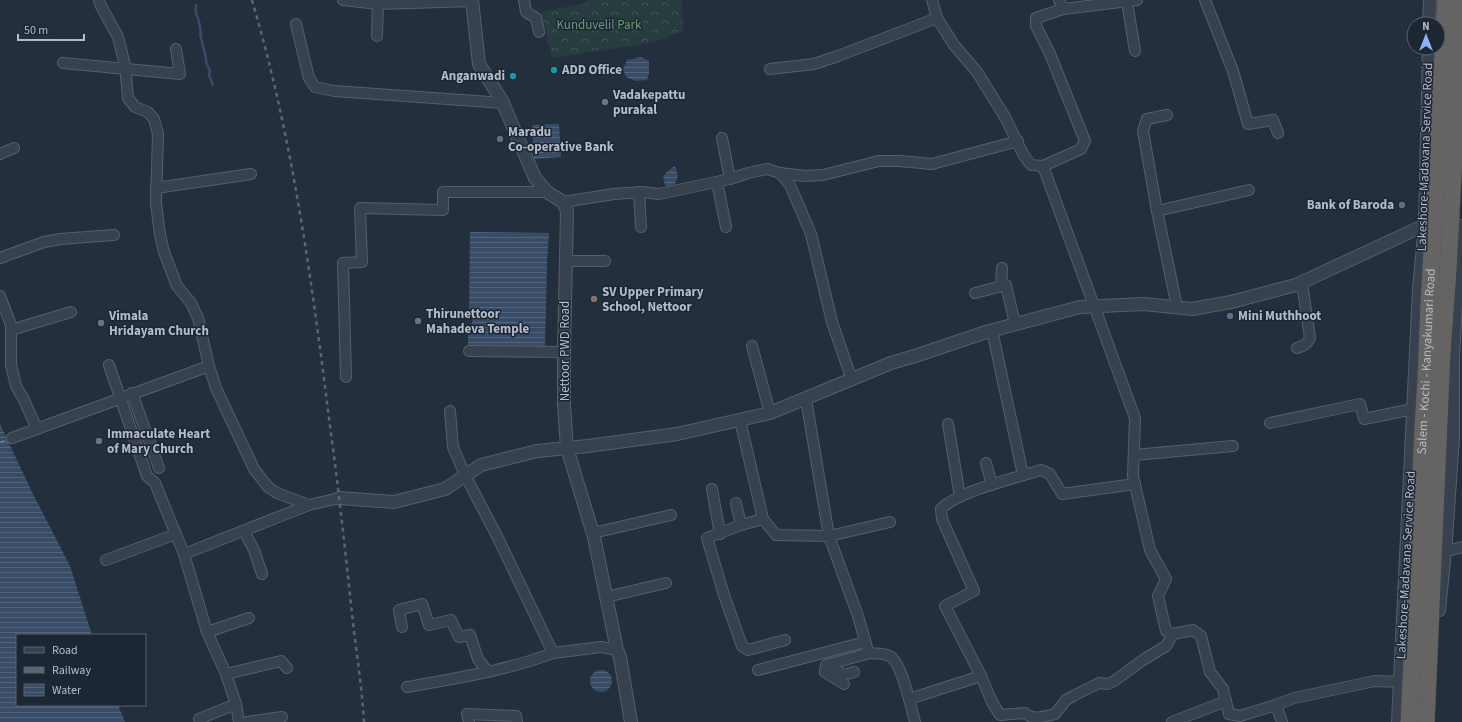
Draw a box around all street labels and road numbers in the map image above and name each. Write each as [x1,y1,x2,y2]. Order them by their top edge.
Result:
street label: Lakeshore-Madavana Service Road [1413,62,1437,252]
street label: Salem - Kochi - Kanyakumari Road [1413,268,1440,455]
street label: Nettoor PWD Road [556,301,574,401]
street label: Lakeshore-Madavana Service Road [1392,470,1420,660]

